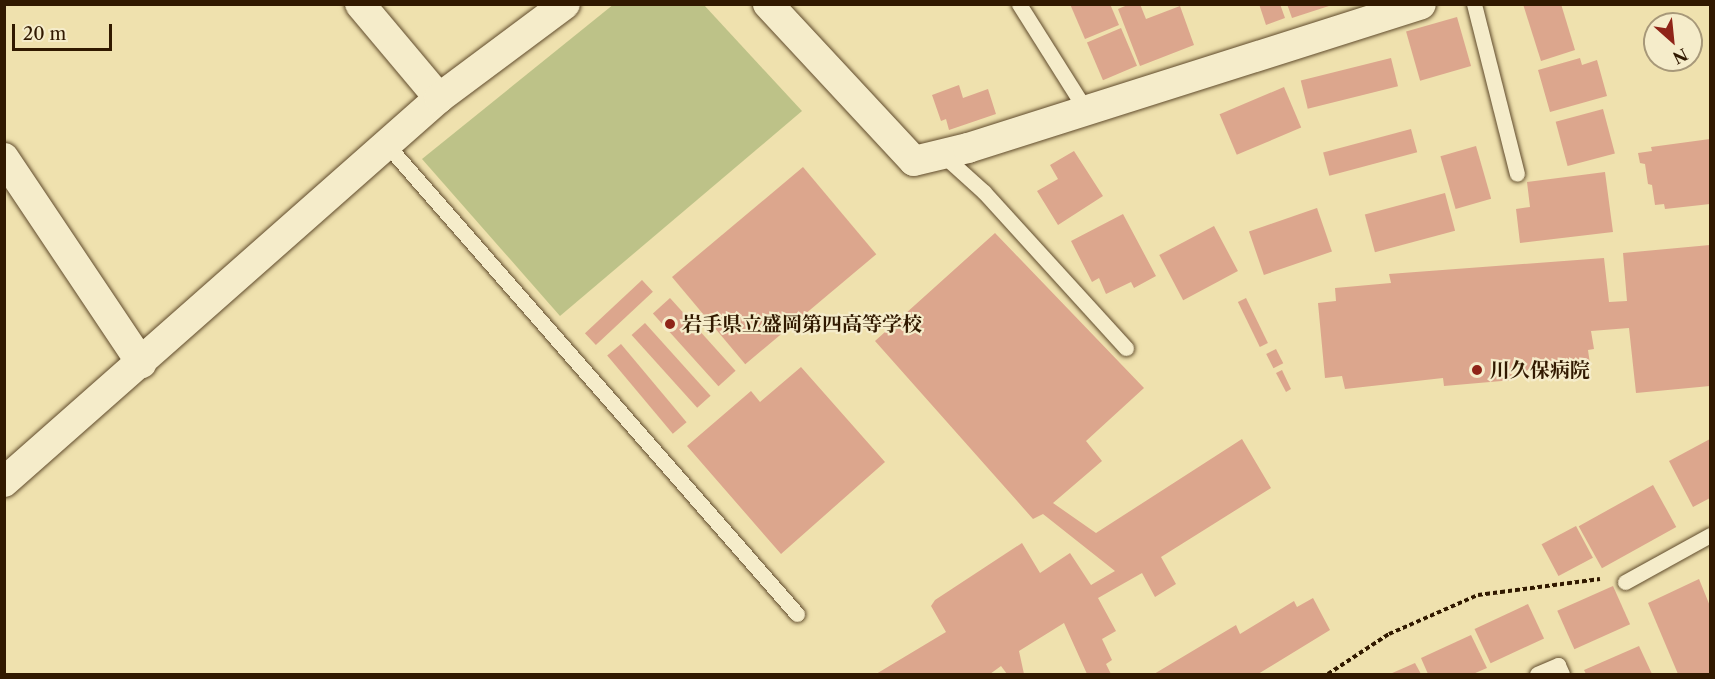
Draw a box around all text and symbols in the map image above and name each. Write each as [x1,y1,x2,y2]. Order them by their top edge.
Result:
scale bar [15,12,116,50]
north arrow [1643,12,1703,72]
text: 20 m [23,23,66,45]
text: N [1670,44,1691,68]
place label: 岩手県立盛岡第四高等学校 [682,312,922,336]
marker: 岩手県立盛岡第四高等学校 [663,317,677,331]
place label: 川久保病院 [1490,358,1590,382]
marker: 川久保病院 [1468,361,1486,379]

